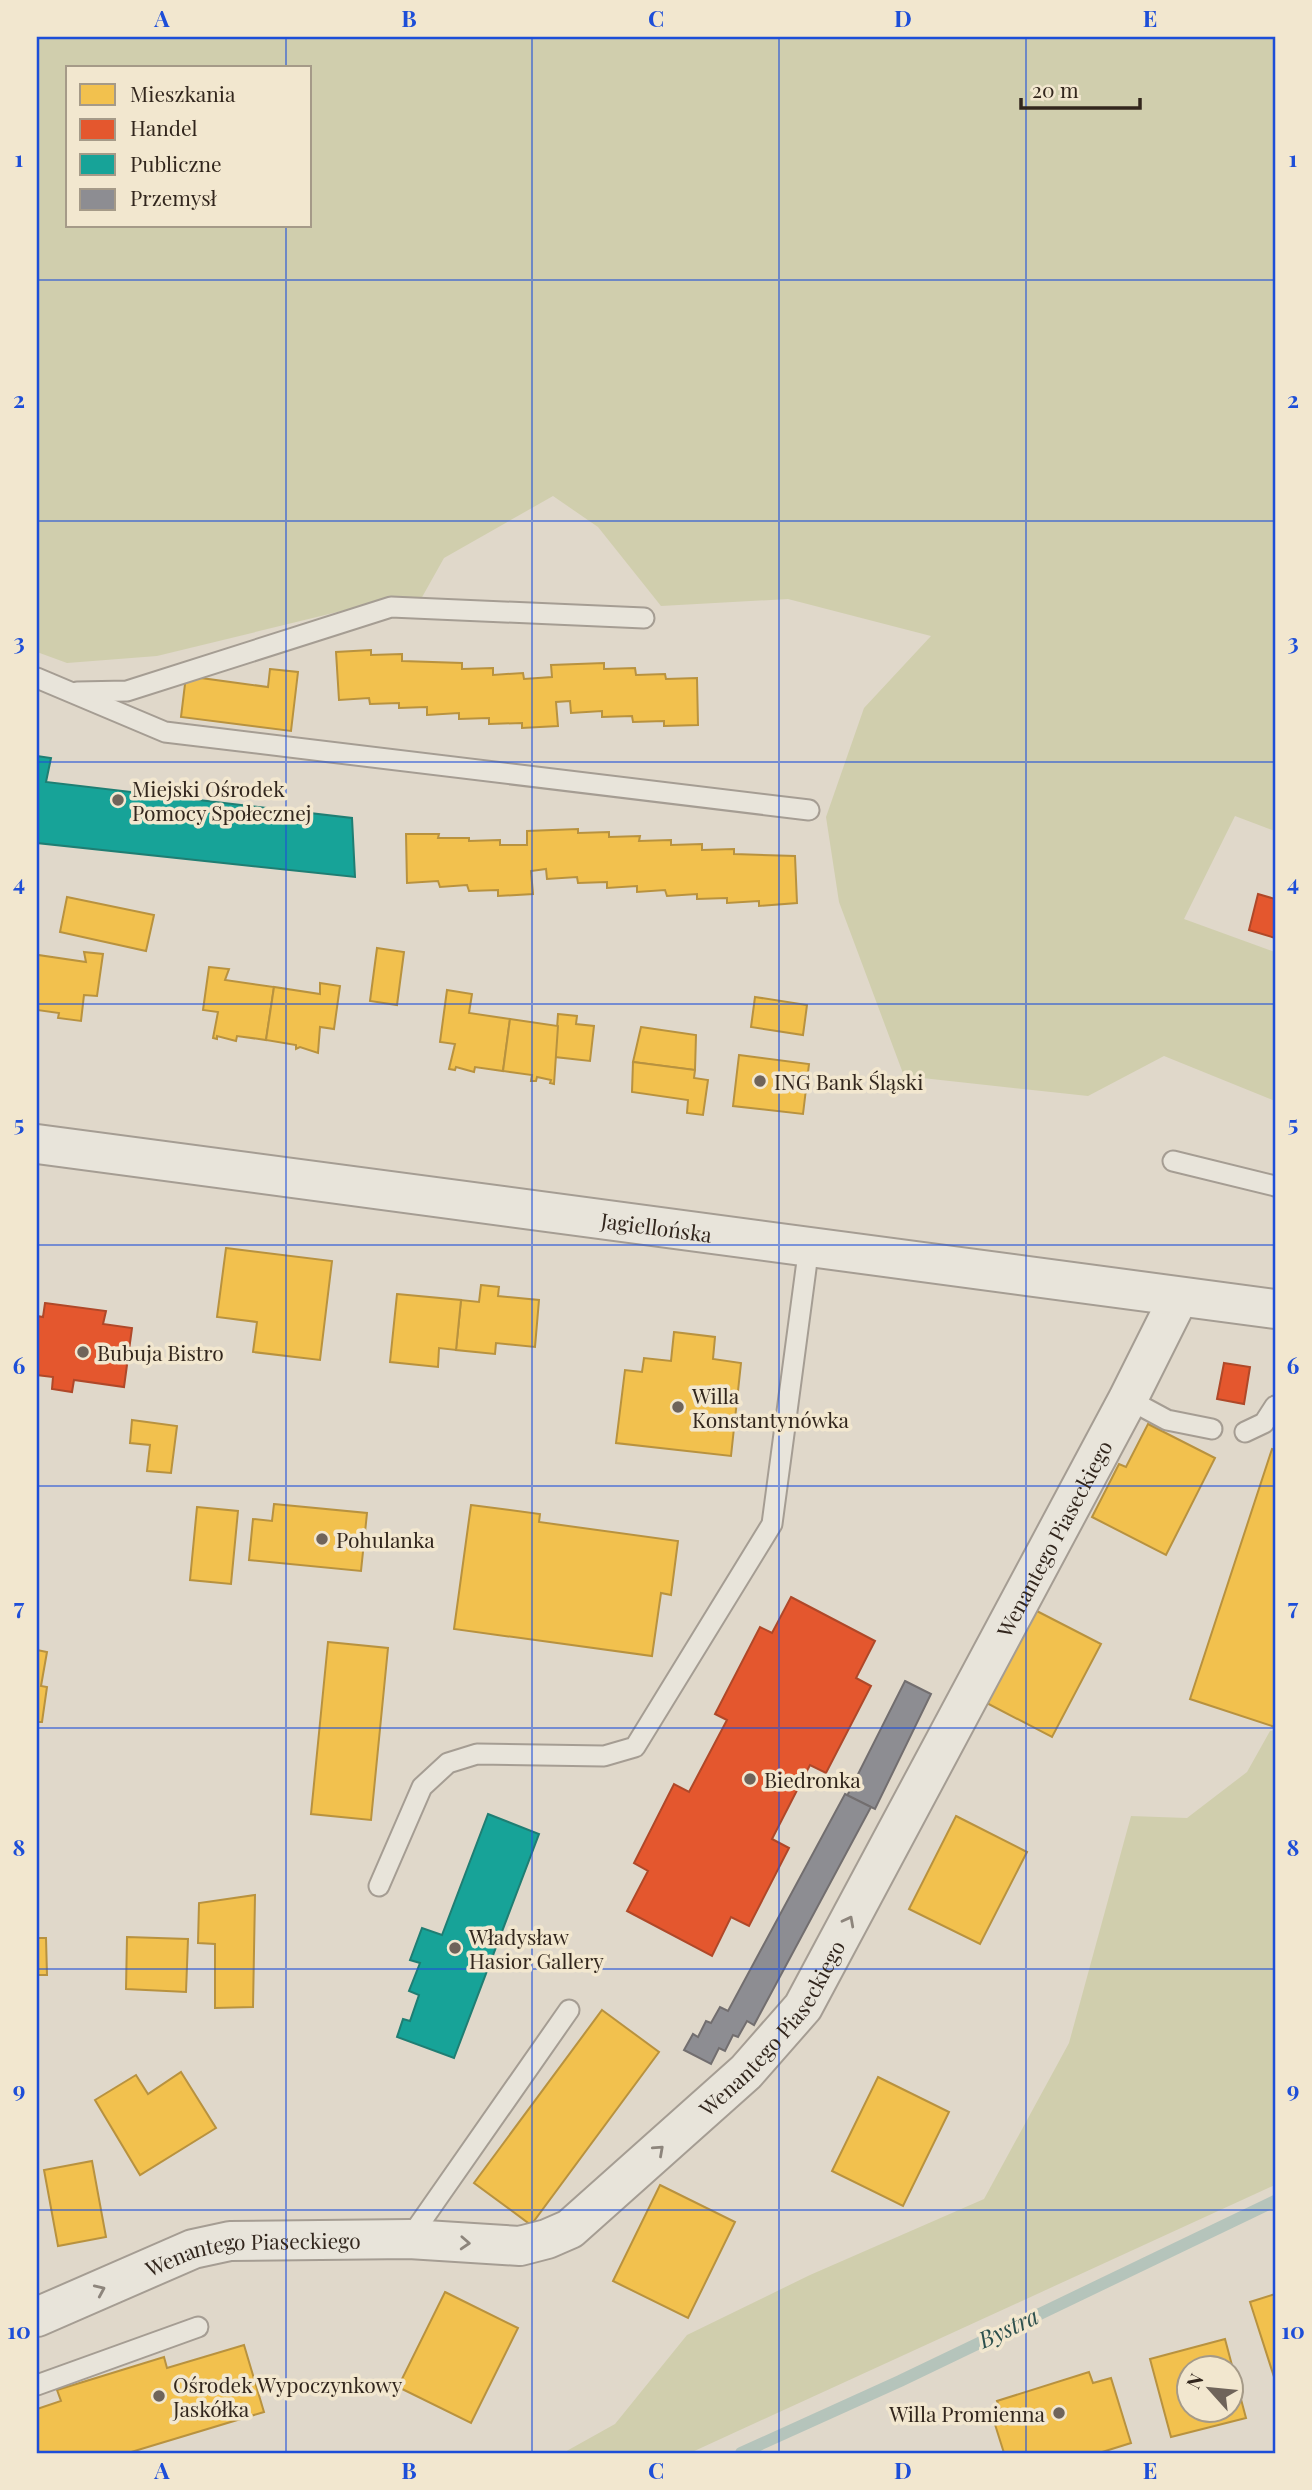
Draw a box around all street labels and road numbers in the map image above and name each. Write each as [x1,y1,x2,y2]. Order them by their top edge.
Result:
street label: Jagiellońska [598,1205,714,1248]
street label: Wenantego Piaseckiego [989,1435,1118,1643]
street label: Wenantego Piaseckiego [692,1935,850,2122]
street label: Wenantego Piaseckiego [140,2226,361,2283]

